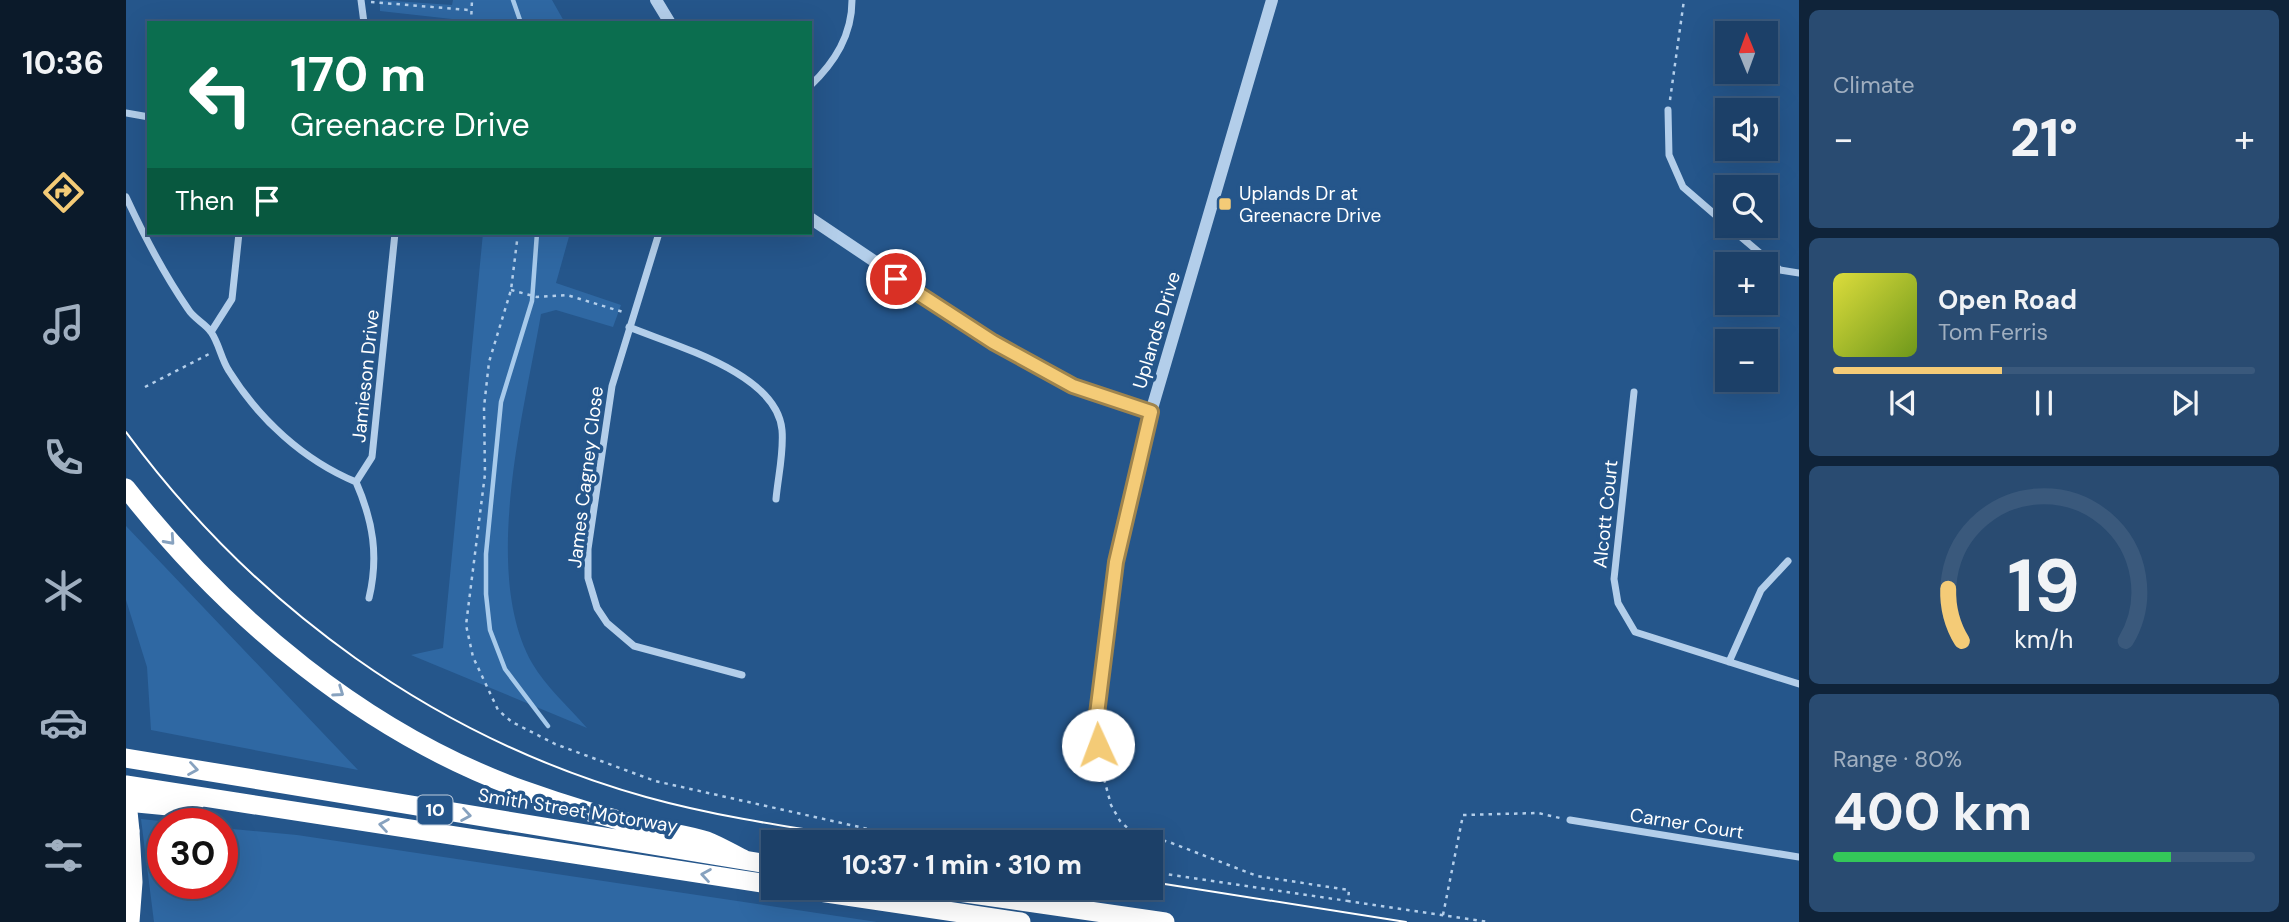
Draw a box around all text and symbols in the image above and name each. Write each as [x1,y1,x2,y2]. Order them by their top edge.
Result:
north arrow [1715,21,1778,84]
map controls [1715,21,1778,392]
text: 10:36 [22,42,104,84]
text: 170 m [290,42,426,106]
icon: left [175,49,266,140]
text: Climate [1833,70,1915,100]
button: sound [1715,98,1778,161]
text: Greenacre Drive [290,104,530,146]
text: 21° [2010,104,2078,172]
text: − [1833,114,1854,164]
text: + [2234,114,2255,164]
icon: directions [39,168,88,217]
button: search [1715,175,1778,238]
place label: Uplands Dr at Greenacre Drive [1239,181,1381,228]
icon: arrive [248,182,286,220]
text: Then [175,184,234,218]
marker: Uplands Dr at Greenacre Drive [1217,196,1233,212]
pin [866,249,926,309]
button: + [1715,252,1778,315]
icon: arrive [877,260,915,298]
street label: Uplands Drive [1127,268,1186,392]
text: Open Road [1938,283,2077,317]
icon: music [39,300,88,349]
street label: Jamieson Drive [346,308,385,444]
text: Tom Ferris [1938,317,2048,347]
button: − [1715,329,1778,392]
icon: previous [1884,384,1922,422]
icon: pause [2025,384,2063,422]
icon: next [2166,384,2204,422]
street label: James Cagney Close [562,385,609,569]
icon: phone [39,433,88,482]
street label: Alcott Court [1587,459,1624,569]
one-way arrow [162,532,174,545]
text: 19 [2008,539,2080,634]
icon: climate [39,566,88,615]
text: km/h [2014,623,2074,656]
one-way arrow [331,683,344,696]
icon: car [39,698,88,747]
position arrow [1061,708,1135,782]
text: Range · 80% [1833,744,1962,774]
one-way arrow [187,761,199,776]
text: 400 km [1833,778,2032,846]
street label: Smith Street Motorway [476,782,680,839]
road number: 10 [418,796,452,824]
street label: Carner Court [1628,802,1746,845]
one-way arrow [460,807,472,822]
speed limit sign: 30 [147,808,238,899]
one-way arrow [379,818,390,833]
icon: filters [39,831,88,880]
text: 10:37 · 1 min · 310 m [842,848,1082,882]
one-way arrow [700,867,712,882]

